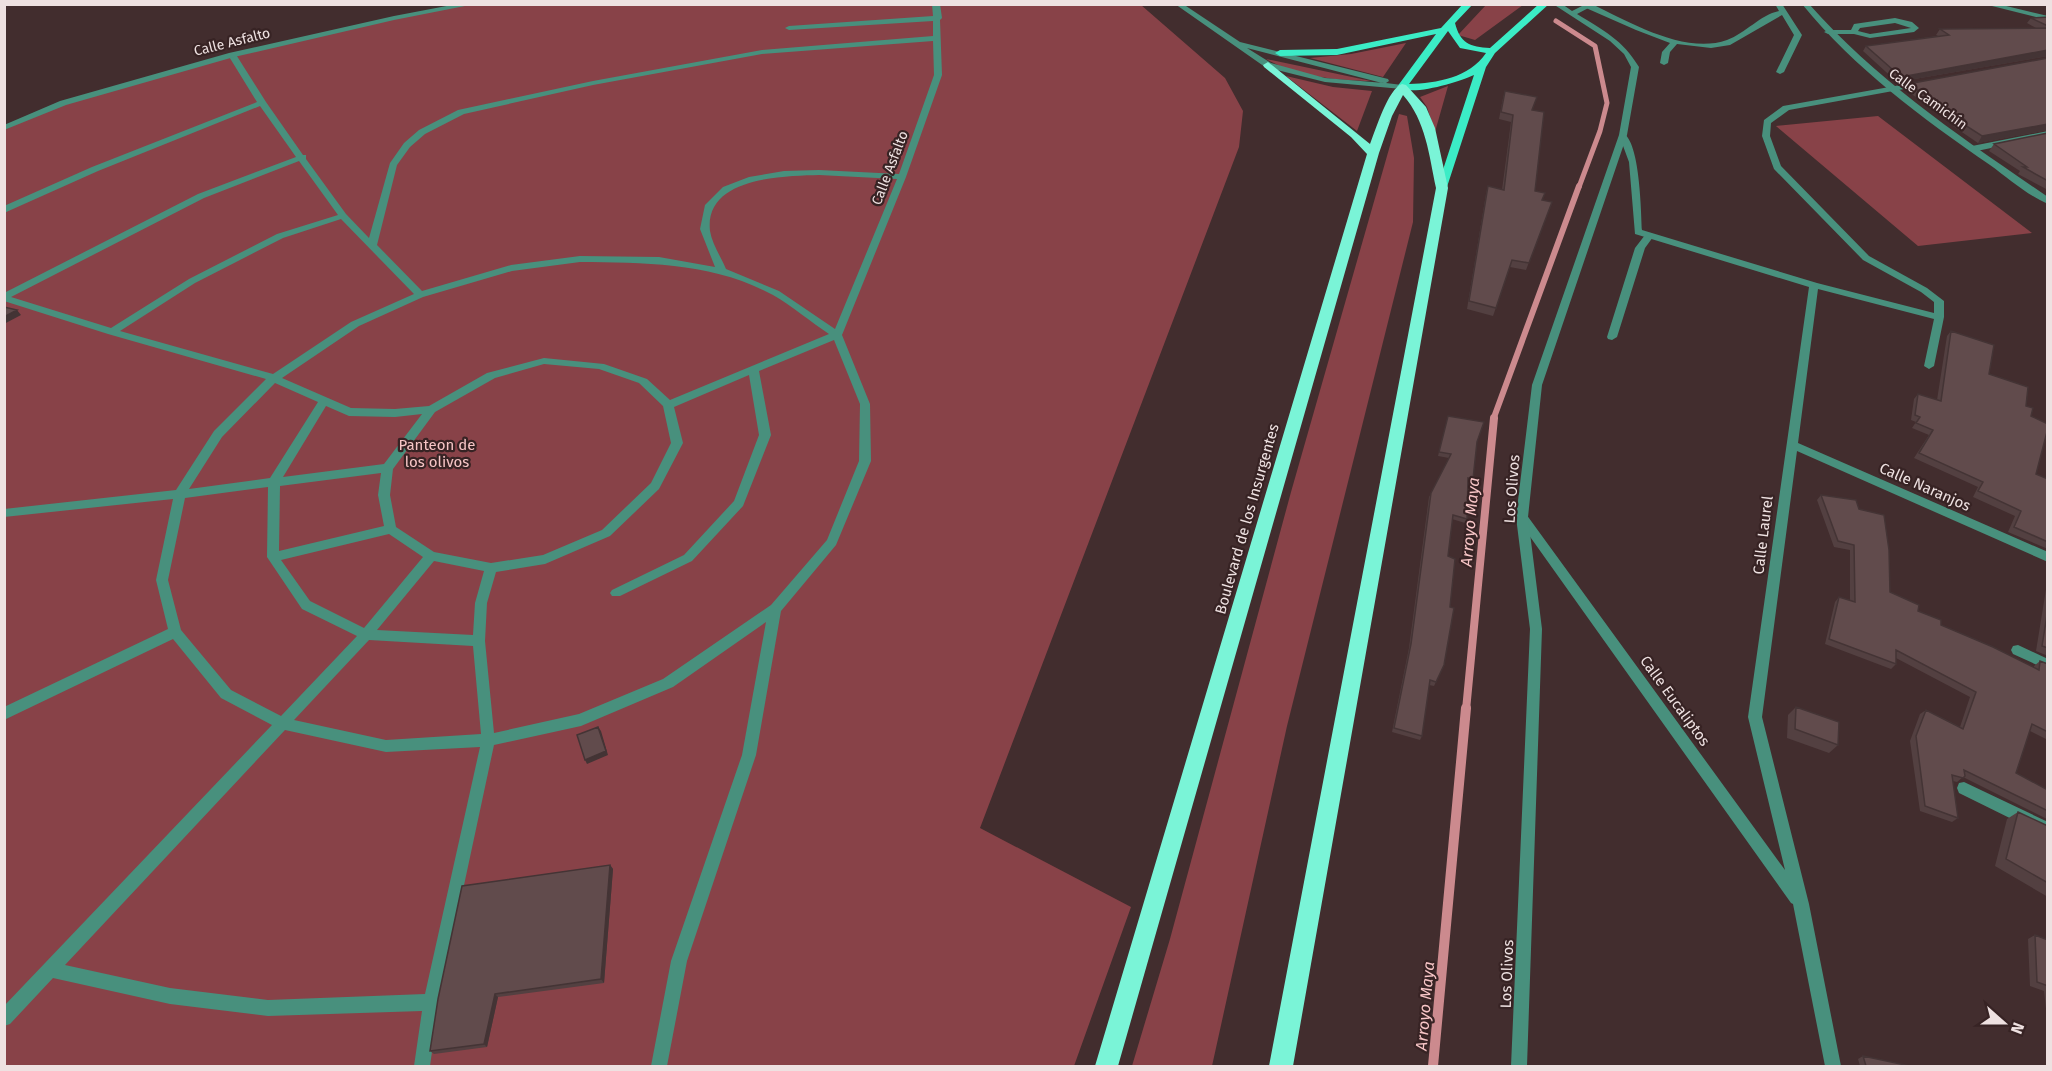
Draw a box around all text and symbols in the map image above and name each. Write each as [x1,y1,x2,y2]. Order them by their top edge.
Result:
street label: Calle Asfalto [192,24,272,60]
street label: Calle Camichín [1885,65,1971,133]
street label: Calle Asfalto [868,128,912,208]
street label: Boulevard de los Insurgentes [1211,422,1283,616]
park label: Panteon de los olivos [399,436,475,471]
street label: Los Olivos [1501,454,1523,524]
street label: Calle Naranjos [1877,459,1973,515]
water label: Arroyo Maya [1457,477,1483,568]
street label: Calle Laurel [1749,494,1777,575]
street label: Calle Eucaliptos [1636,652,1714,750]
street label: Los Olivos [1497,939,1517,1009]
water label: Arroyo Maya [1412,961,1438,1052]
north arrow [1974,993,2034,1053]
text: N [2007,1020,2028,1037]

